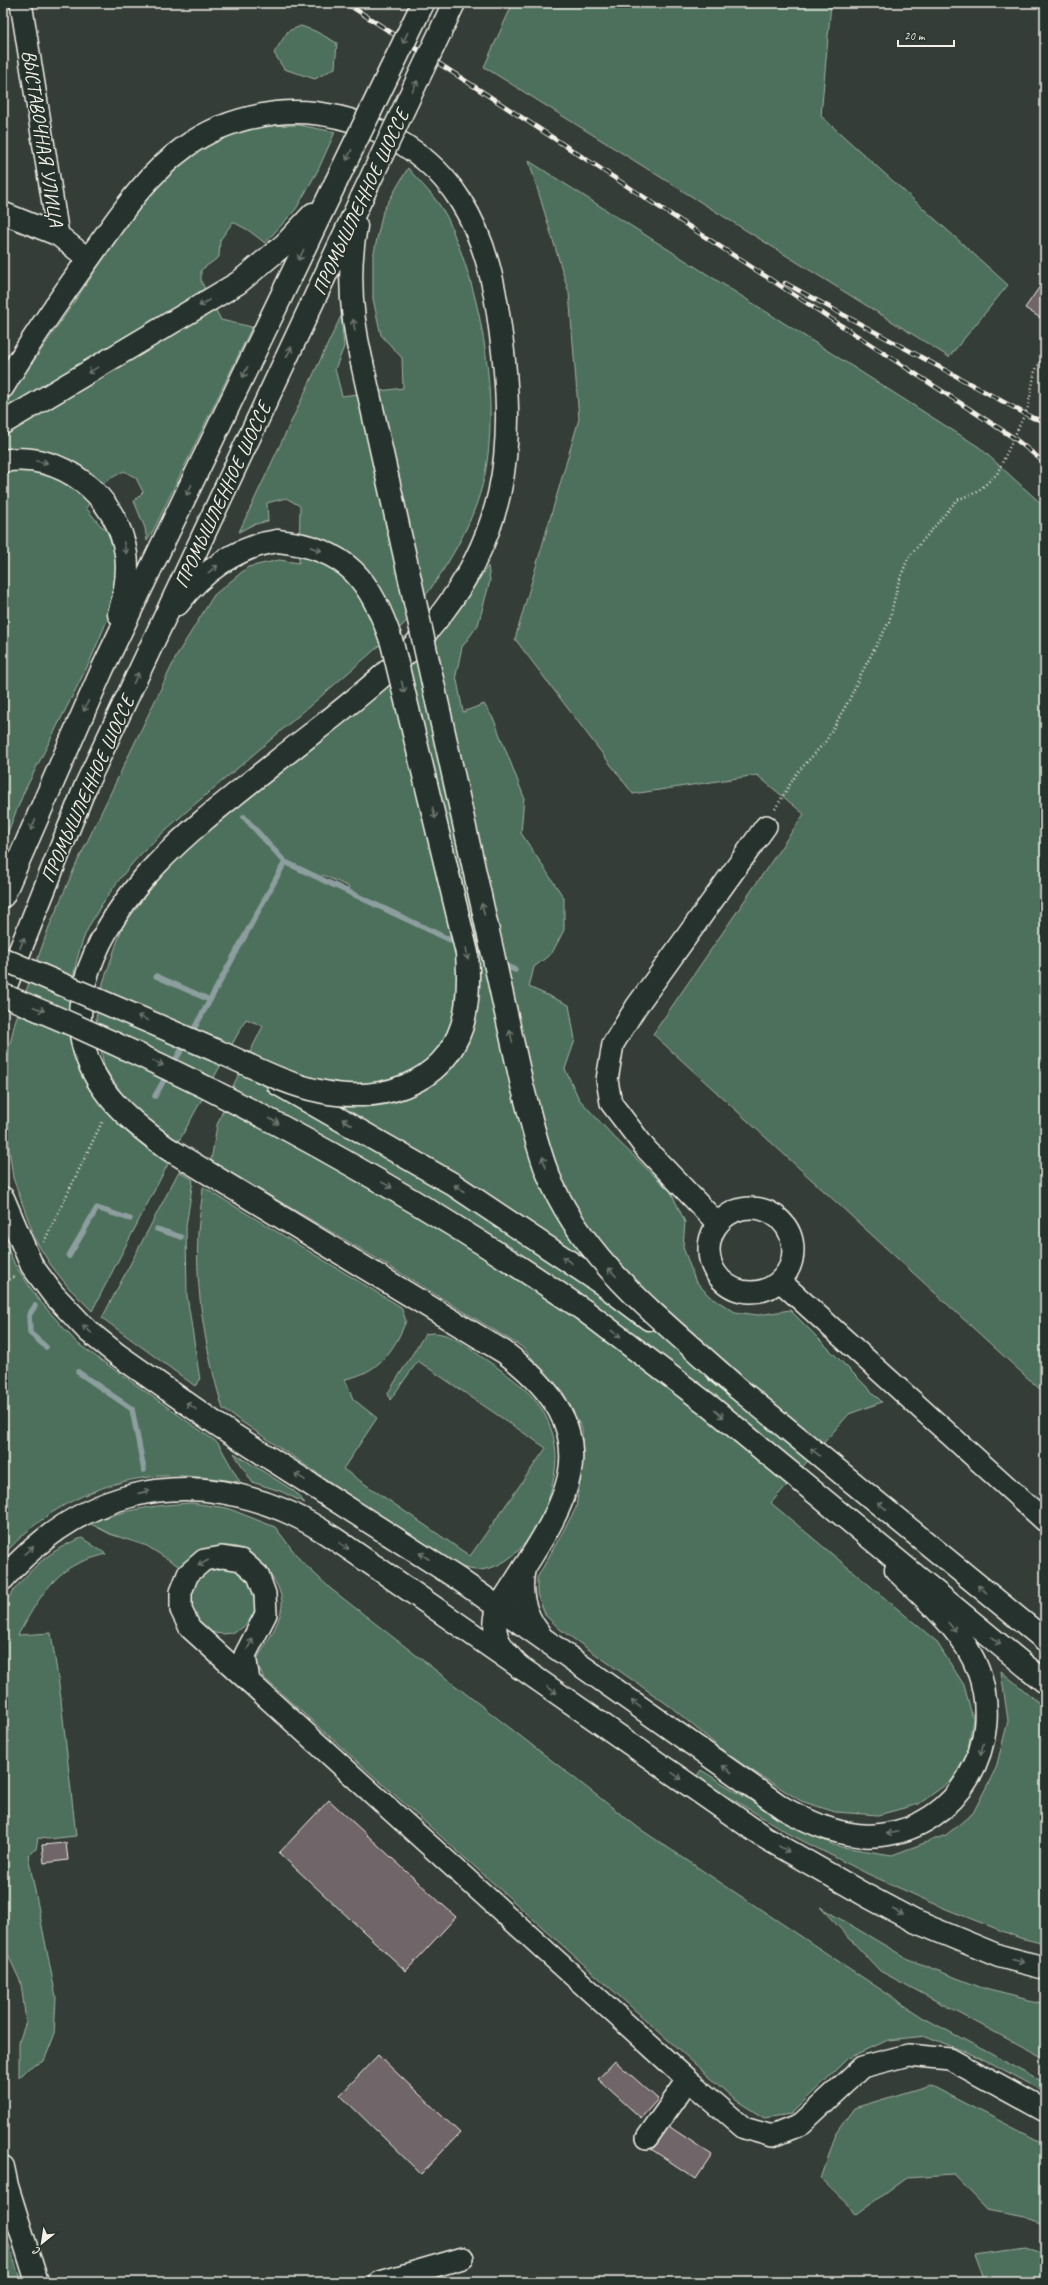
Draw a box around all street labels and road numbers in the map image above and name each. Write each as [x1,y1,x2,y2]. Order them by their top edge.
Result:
street label: ВЫСТАВОЧНАЯ УЛИЦА [16,48,69,229]
street label: ПРОМЫШЛЕННОЕ ШОССЕ [306,103,416,299]
street label: ПРОМЫШЛЕННОЕ ШОССЕ [168,396,278,592]
street label: ПРОМЫШЛЕННОЕ ШОССЕ [35,689,141,887]

